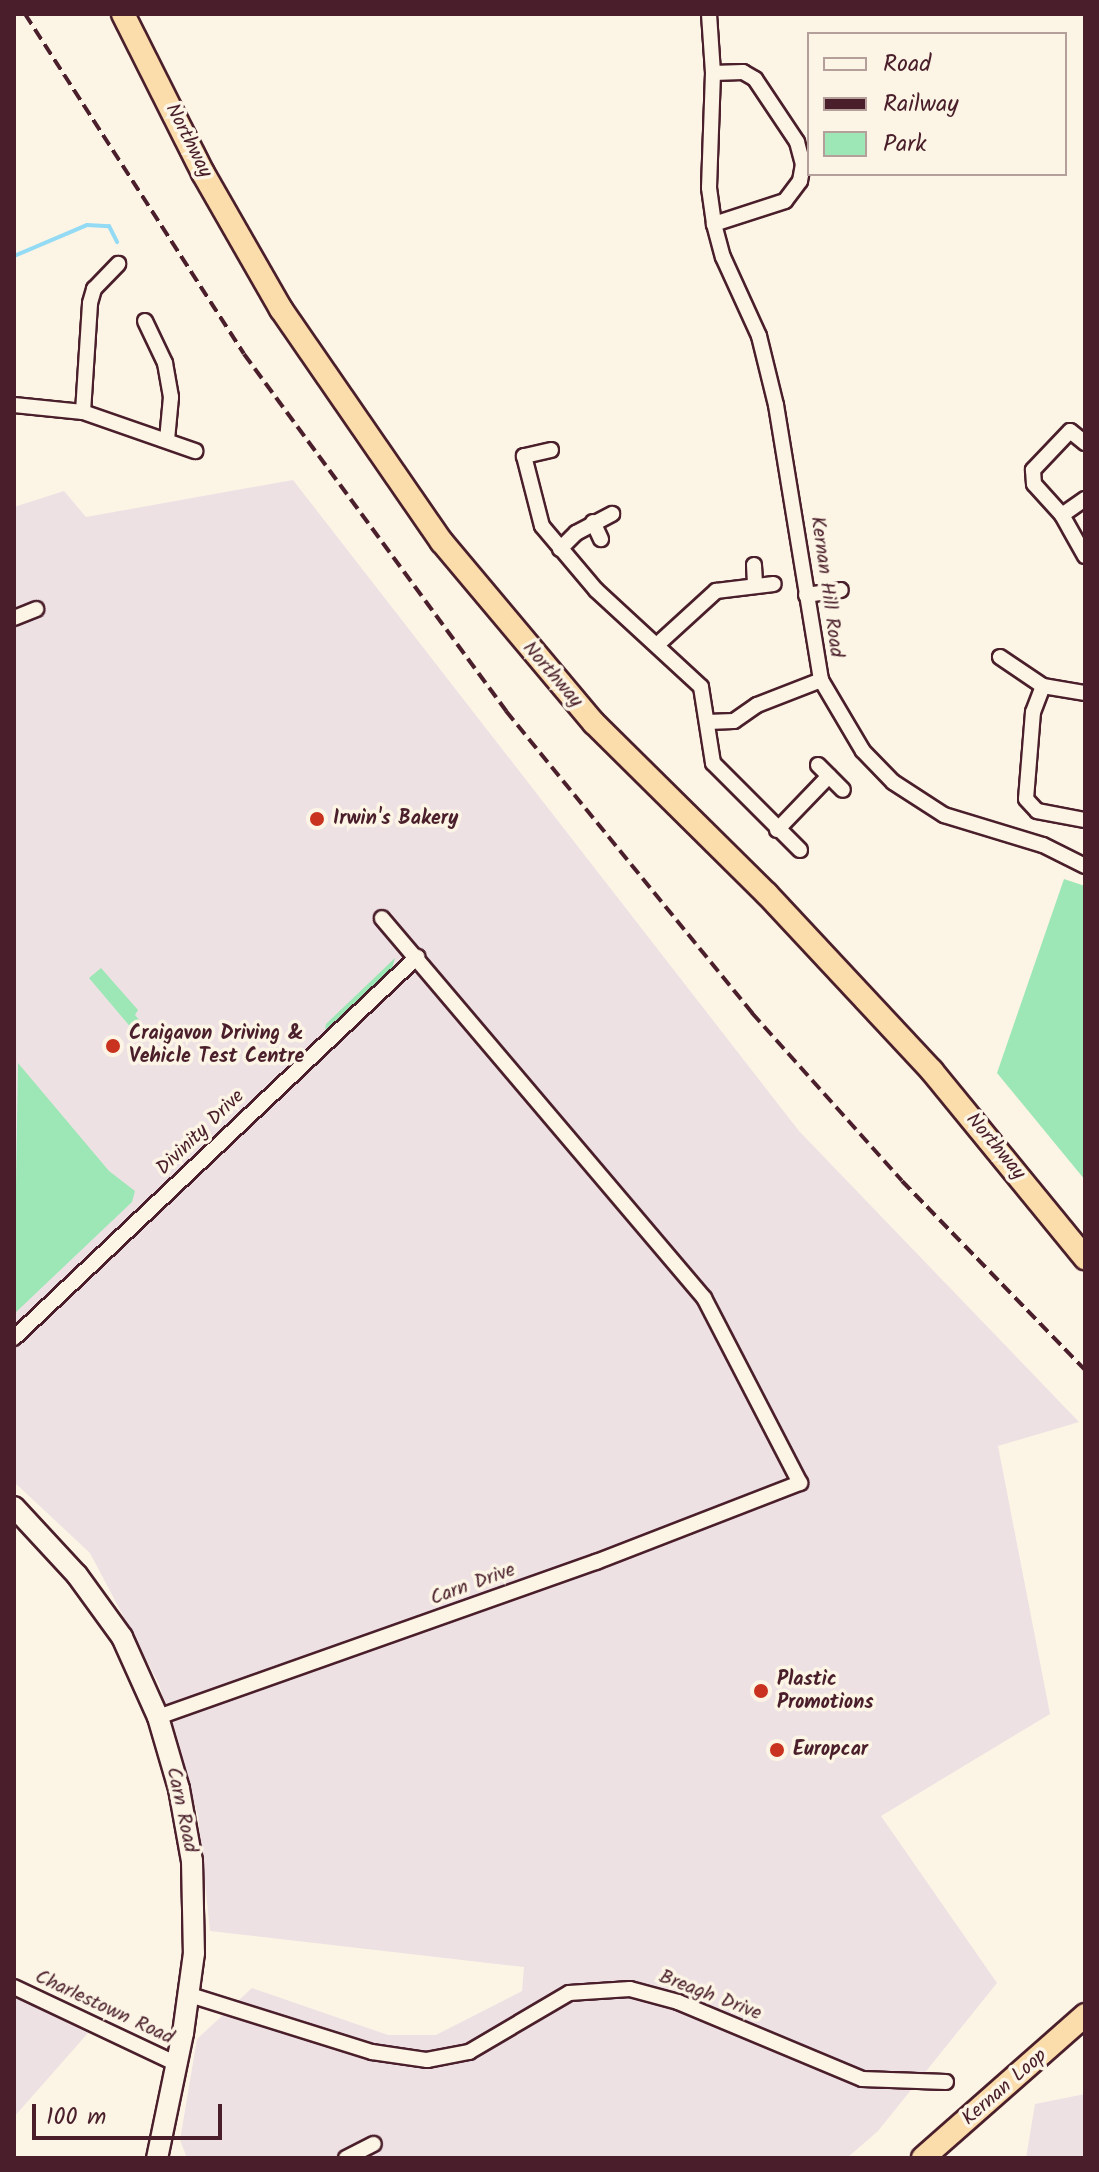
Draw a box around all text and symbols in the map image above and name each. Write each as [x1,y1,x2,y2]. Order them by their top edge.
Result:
legend [807,32,1067,176]
text: Road [883,45,931,84]
text: Railway [883,85,959,124]
street label: Northway [159,100,217,182]
text: Park [883,125,927,164]
street label: Kernan Hill Road [804,515,848,659]
street label: Northway [517,637,587,713]
place label: Irwin's Bakery [333,807,458,831]
marker: Irwin's Bakery [308,810,326,828]
place label: Craigavon Driving & Vehicle Test Centre [129,1022,304,1069]
marker: Craigavon Driving & Vehicle Test Centre [104,1037,122,1055]
street label: Divinity Drive [152,1085,250,1181]
street label: Northway [960,1109,1030,1185]
street label: Carn Drive [427,1559,519,1611]
place label: Plastic Promotions [777,1668,874,1715]
marker: Plastic Promotions [752,1682,770,1700]
place label: Europcar [793,1738,868,1762]
marker: Europcar [768,1741,786,1759]
street label: Carn Road [160,1765,202,1855]
street label: Charlestown Road [31,1965,177,2051]
street label: Breagh Drive [655,1965,765,2027]
street label: Kernan Loop [958,2045,1052,2131]
scale bar [36,2088,226,2138]
text: 100 m [46,2098,106,2137]

